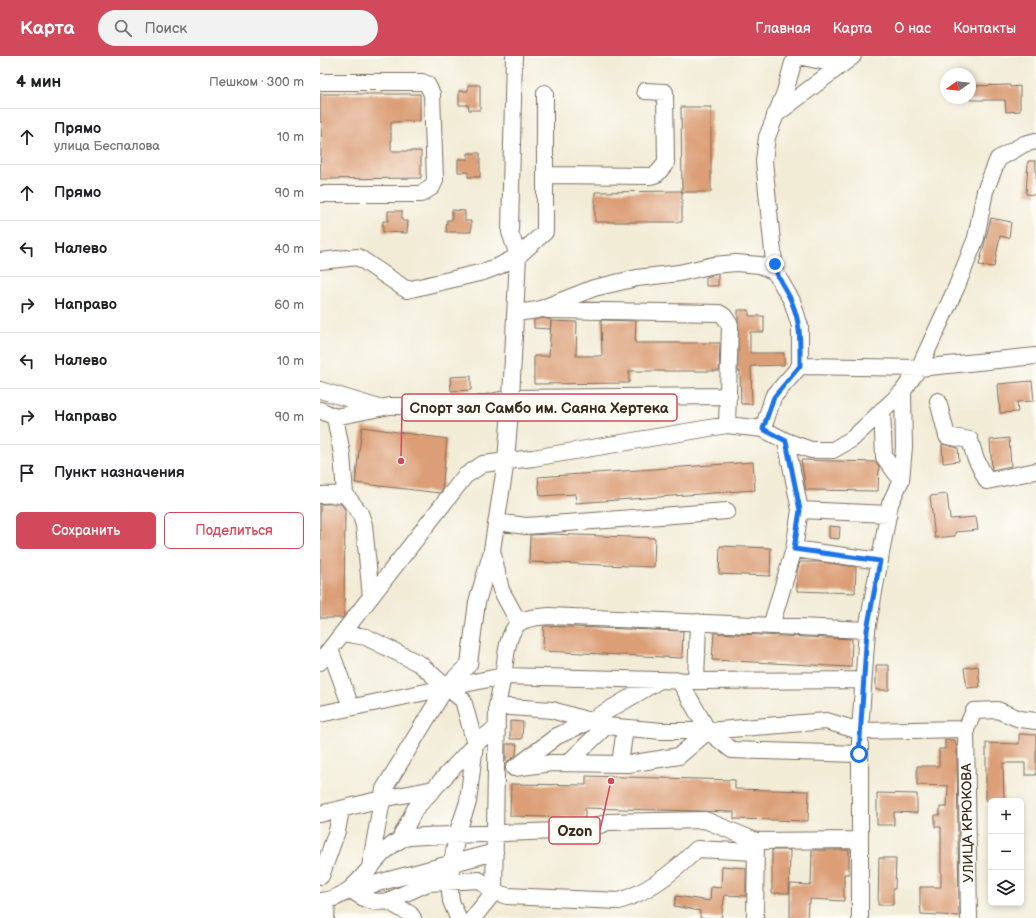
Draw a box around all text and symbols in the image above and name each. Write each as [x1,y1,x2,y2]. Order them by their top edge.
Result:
search box [98,10,378,46]
text: Карта [20,17,74,40]
icon: search [112,17,134,39]
text: Поиск [144,19,187,38]
text: Главная [756,20,811,37]
text: Карта [833,20,872,37]
text: О нас [894,20,931,37]
text: Контакты [953,20,1016,37]
north arrow [940,68,976,104]
text: 4 мин [16,72,61,92]
text: Пешком · 300 m [209,74,304,90]
text: Прямо [54,119,101,138]
icon: ahead [16,126,38,148]
text: 10 m [277,129,304,145]
text: улица Беспалова [54,138,160,154]
icon: ahead [16,182,38,204]
text: Прямо [54,183,101,202]
text: 90 m [275,185,304,201]
icon: left [16,238,38,260]
text: Налево [54,239,107,258]
text: 40 m [274,241,304,257]
route end [766,255,784,273]
icon: right [16,294,38,316]
text: Направо [54,295,117,314]
text: 60 m [274,297,304,313]
icon: left [16,350,38,372]
text: Налево [54,351,107,370]
text: 10 m [277,353,304,369]
callout: Спорт зал Самбо им. Саяна Хертека [402,394,677,421]
text: Спорт зал Самбо им. Саяна Хертека [410,399,669,418]
icon: right [16,406,38,428]
text: Направо [54,407,117,426]
text: 90 m [275,409,304,425]
icon: arrive [16,462,38,484]
text: Пункт назначения [54,463,185,482]
button: Сохранить [16,512,156,549]
button: Поделиться [164,512,304,549]
route start [850,745,868,763]
street label: УЛИЦА КРЮКОВА [958,763,977,883]
map controls [988,798,1024,906]
button: + [988,798,1024,834]
callout: Ozon [549,817,600,844]
text: Ozon [558,822,592,841]
button: − [988,834,1024,870]
button: layers [988,870,1024,906]

